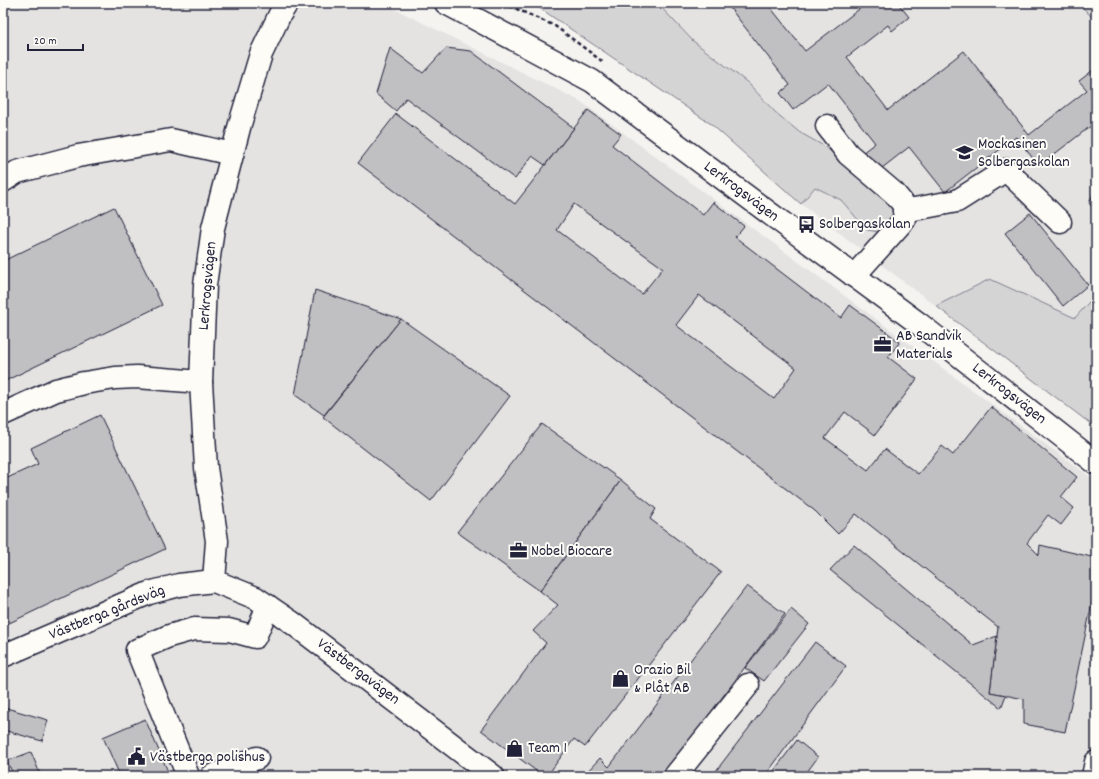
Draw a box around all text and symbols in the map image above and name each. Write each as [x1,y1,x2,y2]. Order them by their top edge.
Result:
scale bar [28,26,83,52]
text: 20 m [34,33,57,50]
place label: Mockasinen Solbergaskolan [978,133,1070,174]
school or university icon: Mockasinen Solbergaskolan [955,143,975,163]
street label: Lerkrogsvägen [699,156,783,228]
place label: Solbergaskolan [819,213,911,236]
bus stop icon: Solbergaskolan [796,214,816,234]
street label: Lerkrogsvägen [193,241,223,331]
place label: AB Sandvik Materials [896,325,962,366]
office icon: AB Sandvik Materials [873,335,893,355]
street label: Lerkrogsvägen [967,358,1051,430]
place label: Nobel Biocare [531,540,612,563]
office icon: Nobel Biocare [508,541,528,561]
street label: Västberga gårdsväg [46,579,168,647]
street label: Västbergavägen [312,633,404,711]
place label: Orazio Bil & Plåt AB [634,659,691,700]
shop icon: Orazio Bil & Plåt AB [611,669,631,689]
place label: Team 1 [528,737,567,760]
shop icon: Team 1 [505,738,525,758]
place label: Västberga polishus [150,746,266,769]
public building icon: Västberga polishus [127,747,147,767]

